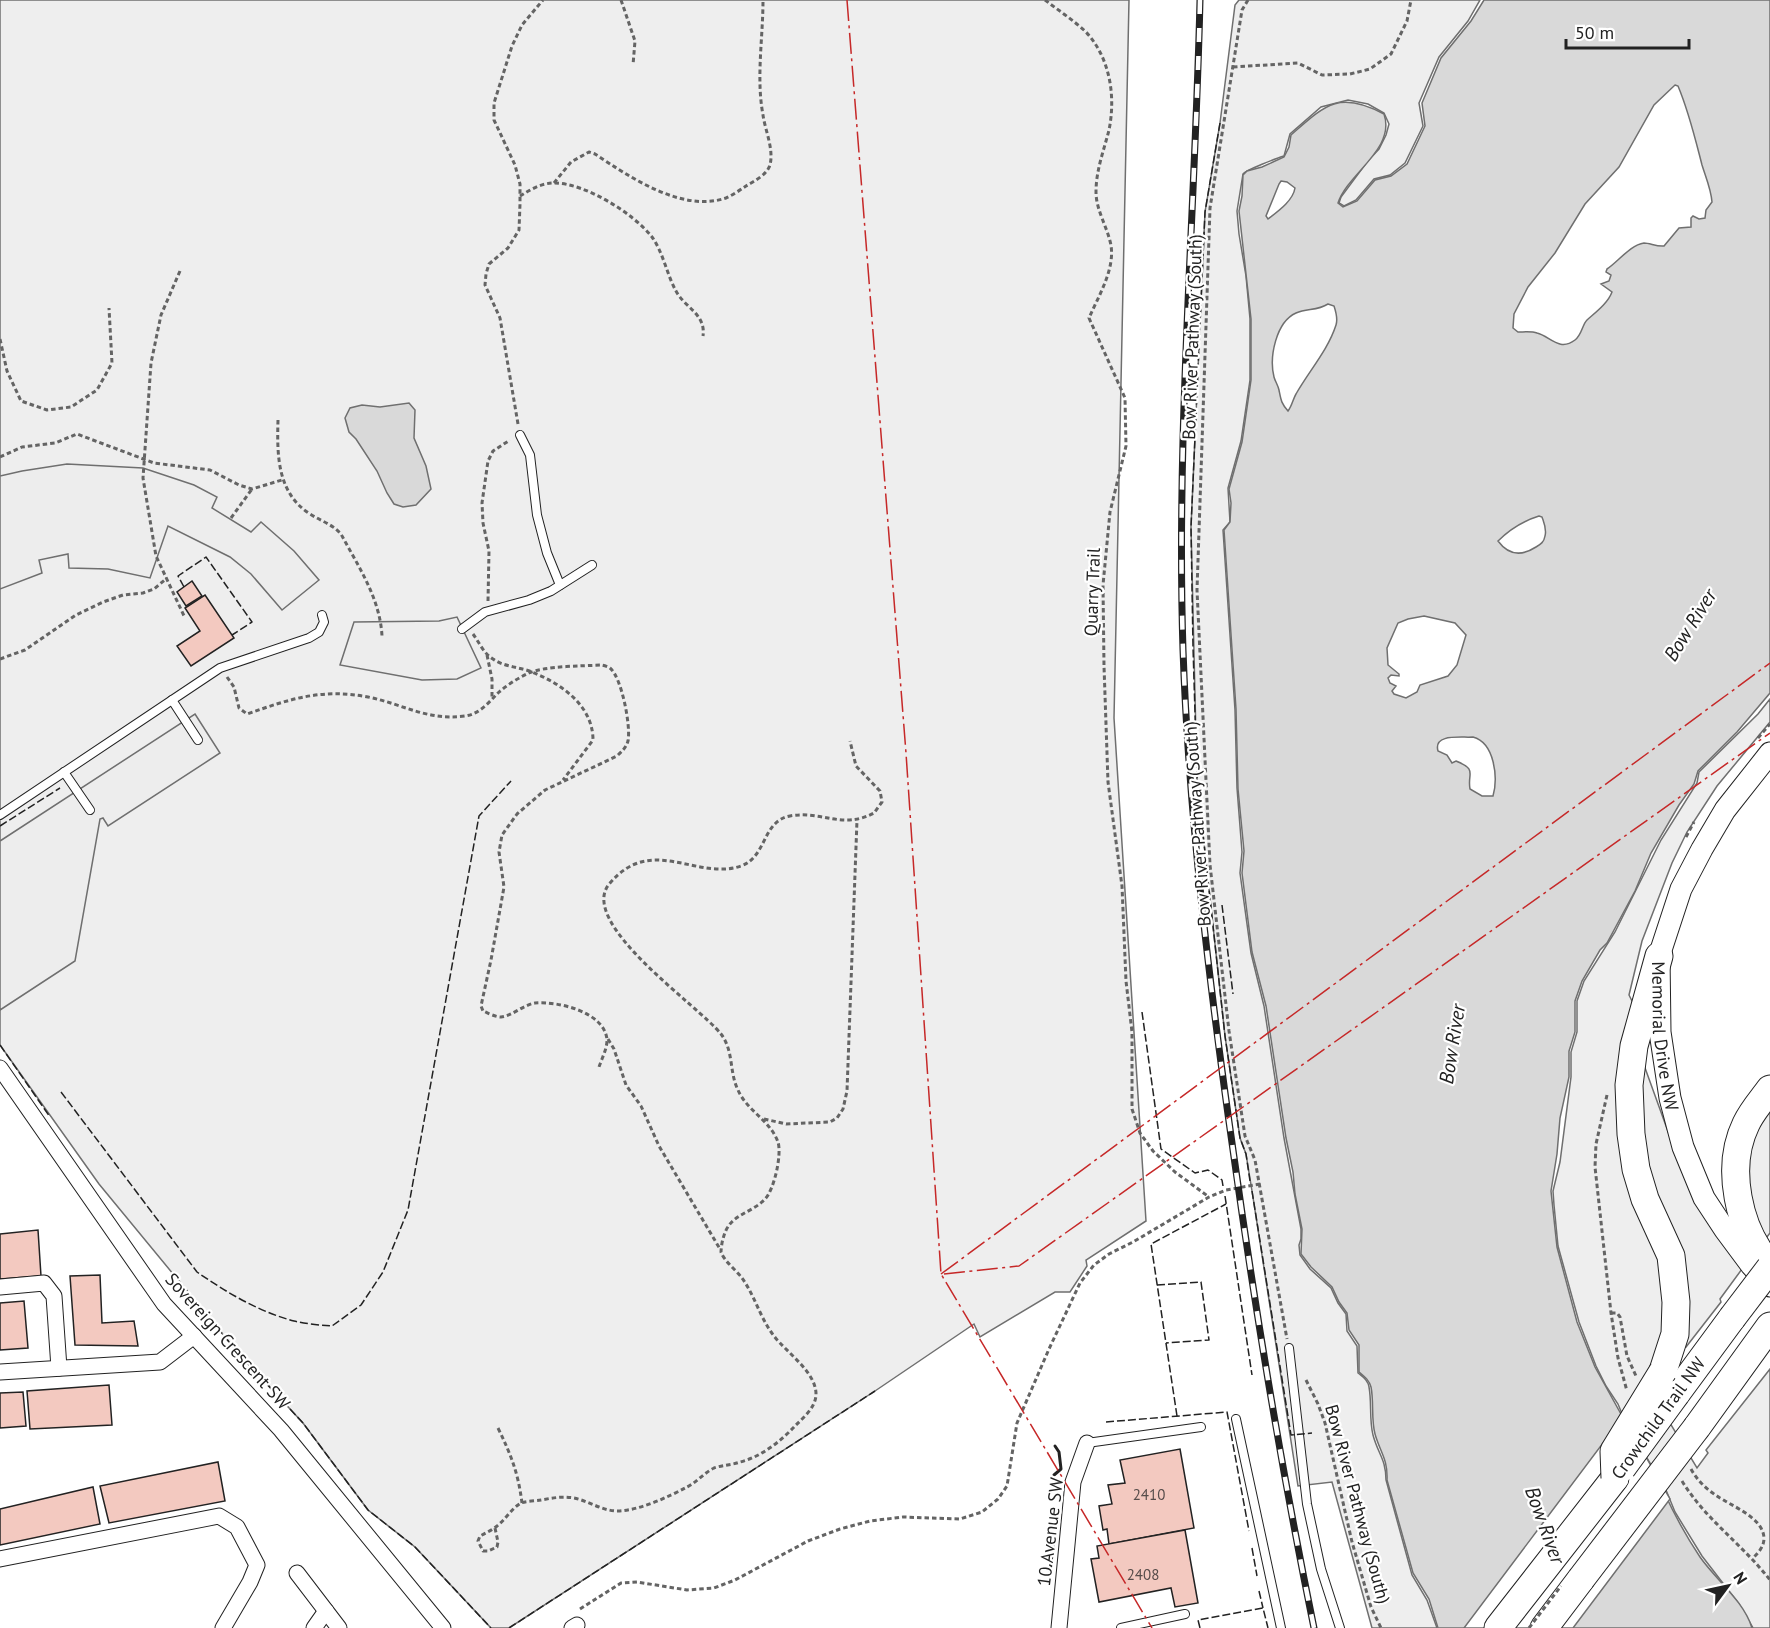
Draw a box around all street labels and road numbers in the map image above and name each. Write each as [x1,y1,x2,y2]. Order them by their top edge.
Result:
street label: Bow River Pathway (South) [1177,234,1207,440]
street label: Quarry Trail [1079,547,1105,637]
street label: Bow River Pathway (South) [1178,721,1216,927]
street label: Memorial Drive NW [1648,961,1684,1113]
street label: Sovereign Crescent SW [161,1268,295,1414]
street label: Crowchild Trail NW [1606,1352,1710,1484]
street label: Bow River Pathway (South) [1320,1402,1396,1606]
street label: 10 Avenue SW [1032,1476,1068,1588]

